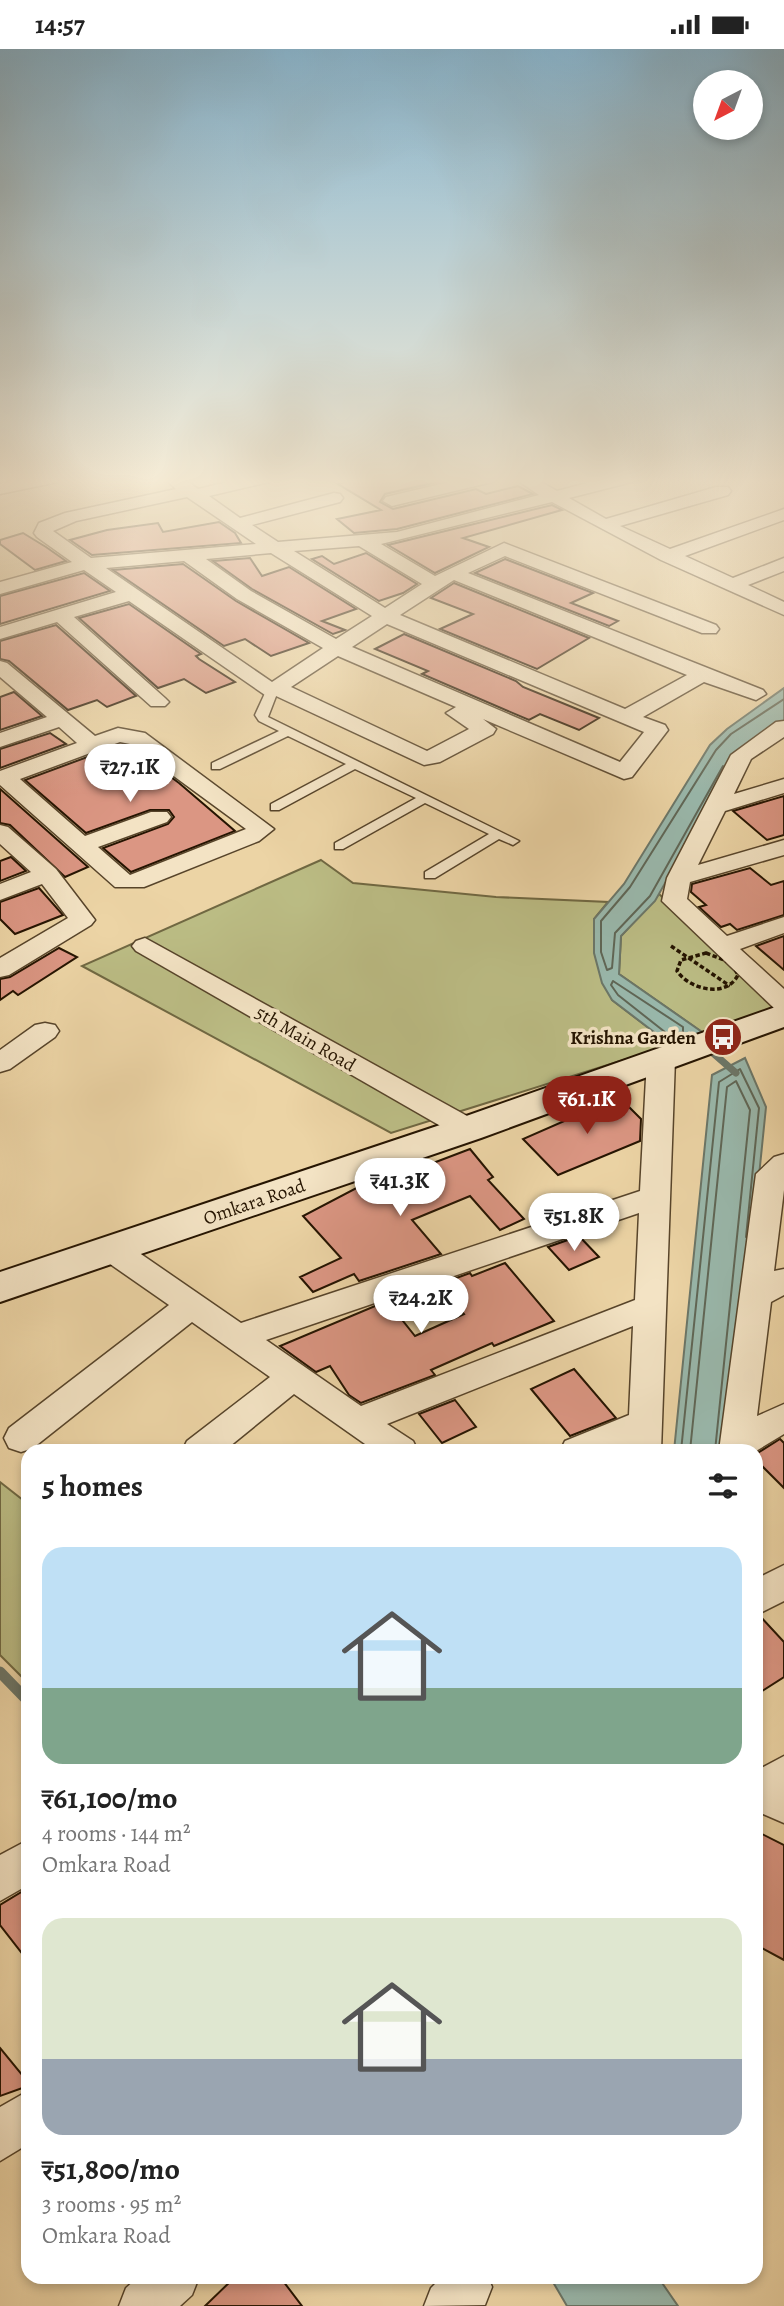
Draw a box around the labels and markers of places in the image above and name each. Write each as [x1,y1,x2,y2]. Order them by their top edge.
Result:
pin: ₹27.1K [73,745,187,804]
bus stop icon: Krishna Garden [702,1016,744,1058]
place label: Krishna Garden [570,1025,696,1051]
pin: ₹61.1K [530,1077,644,1136]
pin: ₹41.3K [343,1159,457,1218]
pin: ₹51.8K [517,1193,631,1253]
pin: ₹24.2K [364,1275,478,1335]

